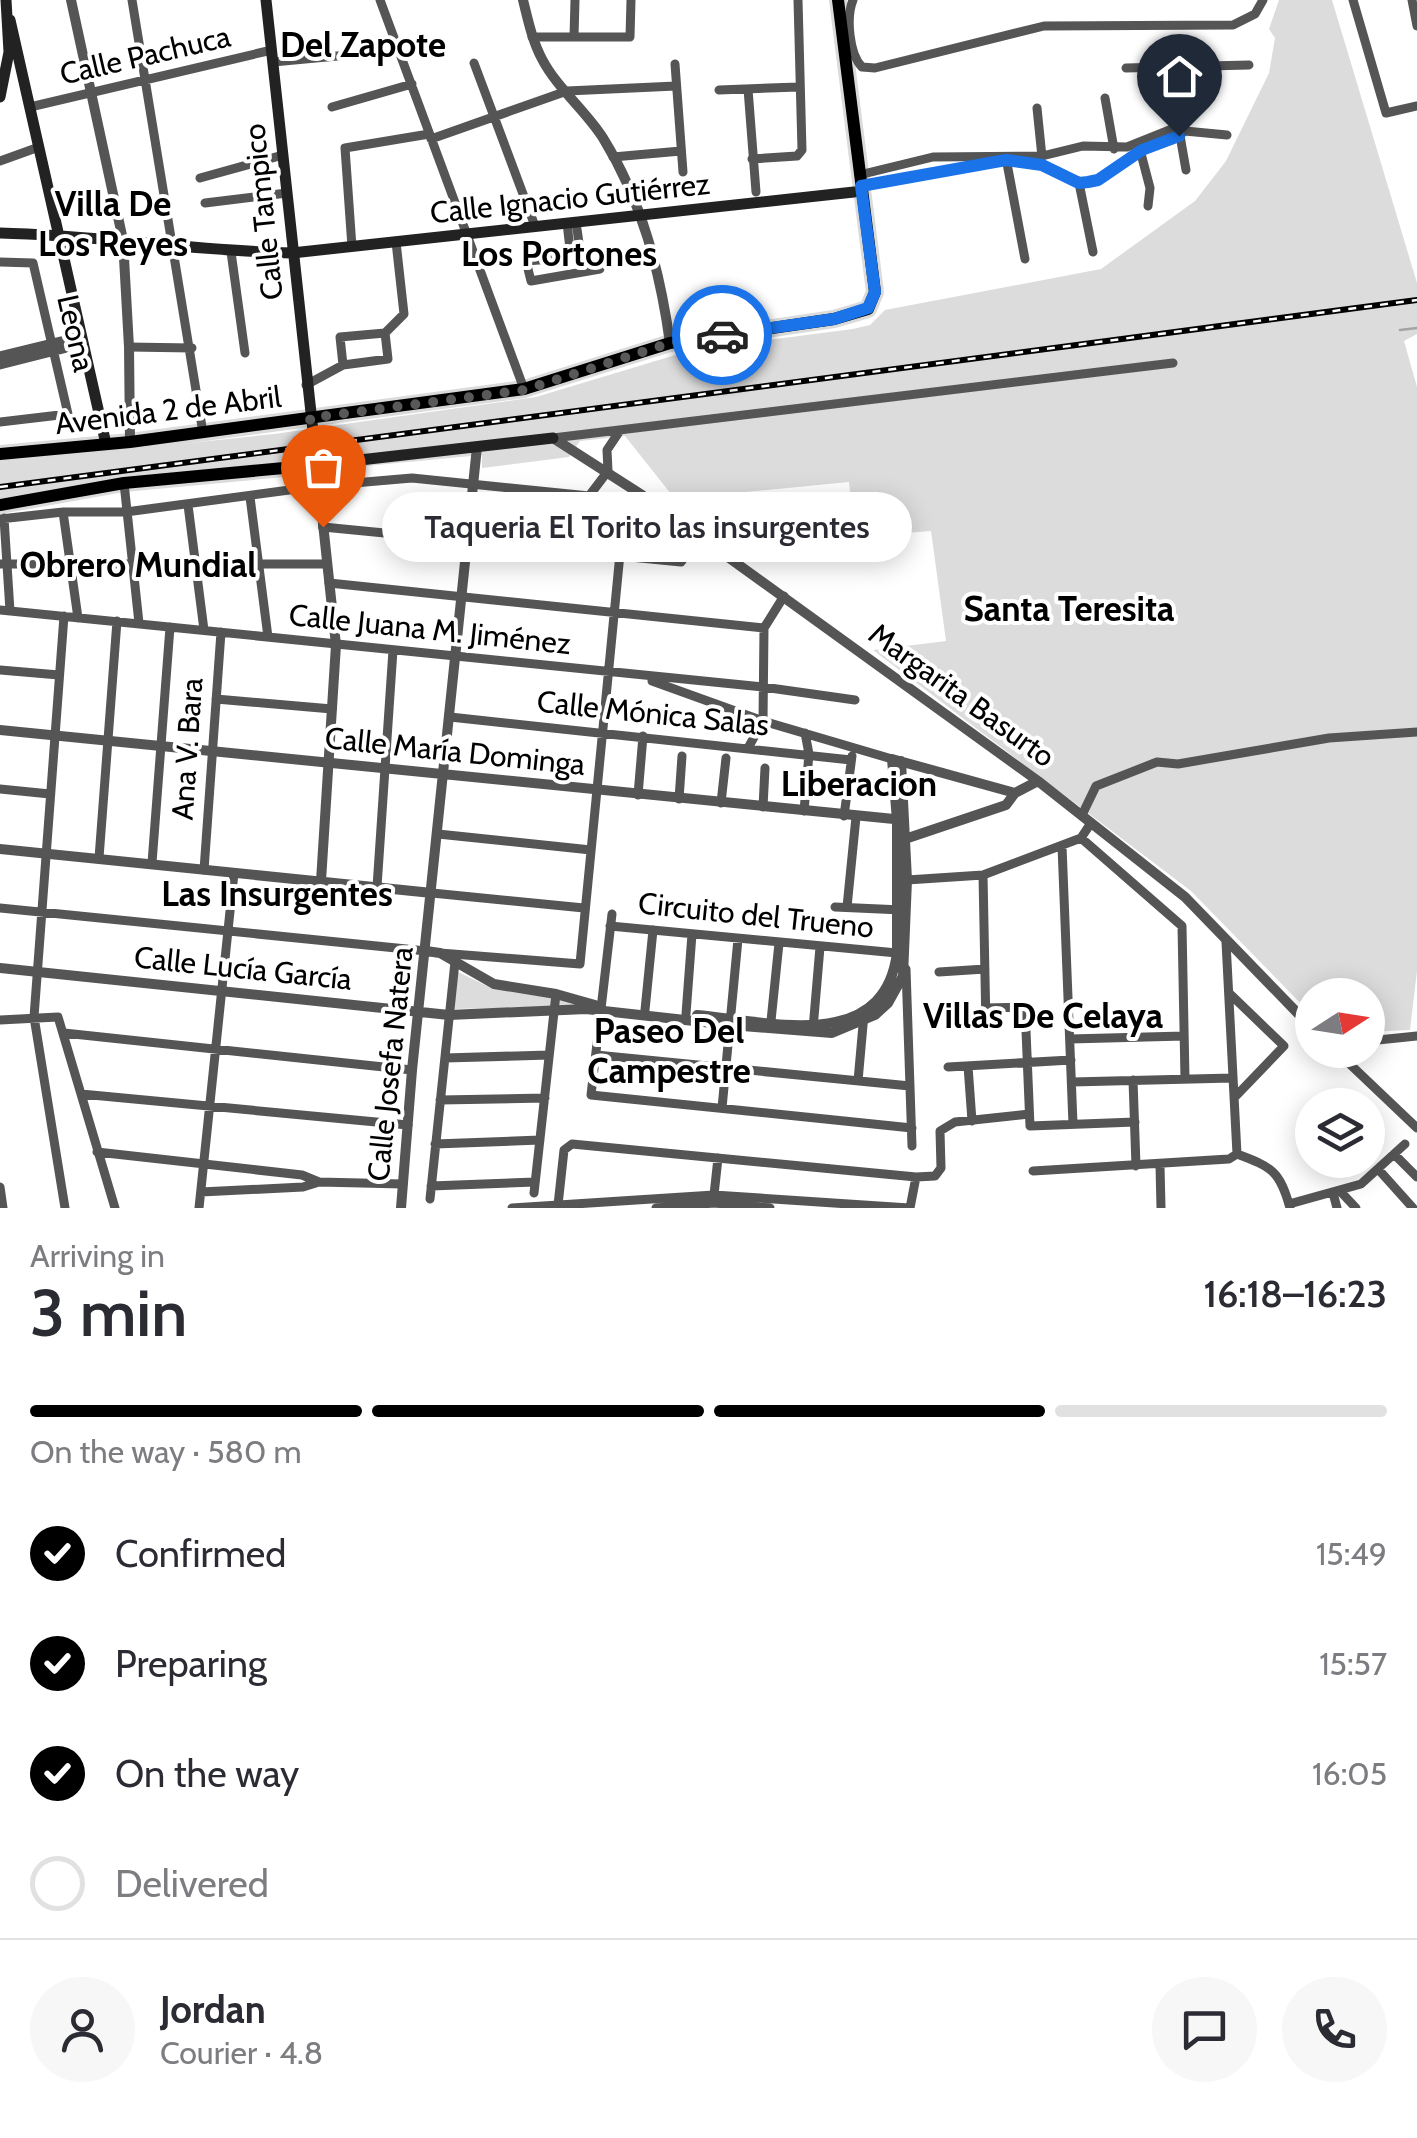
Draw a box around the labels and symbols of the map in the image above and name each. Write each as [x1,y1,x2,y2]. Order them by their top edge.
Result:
street label: Calle Pachuca [56,17,234,93]
district label: Del Zapote [280,23,446,66]
pin [1137,34,1222,137]
street label: Calle Tampico [235,122,291,302]
street label: Calle Ignacio Gutiérrez [428,165,712,231]
district label: Villa De Los Reyes [38,182,188,265]
district label: Los Portones [461,232,657,275]
courier [672,285,772,385]
street label: Leona [49,291,103,376]
street label: Avenida 2 de Abril [53,378,283,442]
pin [281,425,366,528]
callout: Taqueria El Torito las insurgentes [383,492,913,562]
district label: Obrero Mundial [19,543,257,586]
district label: Santa Teresita [964,587,1175,630]
street label: Calle Juana M. Jiménez [287,596,573,662]
street label: Margarita Basurto [862,615,1062,775]
street label: Ana V. Bara [164,676,210,821]
street label: Calle Mónica Salas [535,682,771,744]
street label: Calle María Dominga [323,719,588,783]
district label: Liberacion [781,762,937,805]
district label: Las Insurgentes [161,872,393,915]
street label: Circuito del Trueno [636,884,876,946]
street label: Calle Lucía García [132,938,354,998]
street label: Calle Josefa Natera [359,944,421,1183]
north arrow [1295,978,1385,1068]
district label: Villas De Celaya [923,994,1164,1037]
district label: Paseo Del Campestre [587,1009,751,1092]

